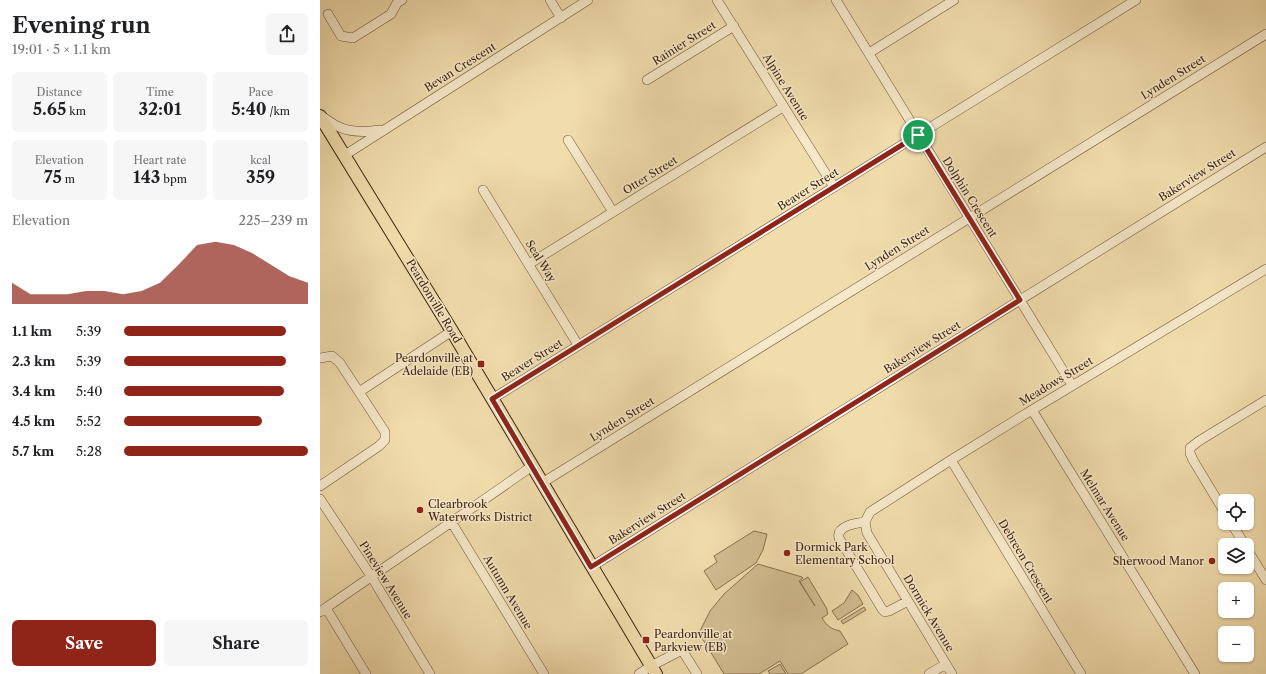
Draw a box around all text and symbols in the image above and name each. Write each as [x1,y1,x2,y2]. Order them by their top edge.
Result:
text: Evening run [12,12,151,39]
button: share [266,13,308,55]
street label: Rainier Street [650,18,718,68]
street label: Bevan Crescent [422,39,498,95]
text: 19:01 · 5 × 1.1 km [12,41,111,57]
street label: Alpine Avenue [759,50,812,123]
street label: Lynden Street [1138,52,1208,102]
text: Distance [37,85,82,99]
text: Time [146,85,174,99]
text: Pace [248,85,273,99]
text: 5.65 [33,99,66,119]
text: 32:01 [138,99,182,119]
text: 5:40 [231,99,267,119]
text: km [66,104,86,118]
text: /km [267,104,290,118]
pin [901,118,935,152]
icon: arrive [907,124,929,146]
street label: Bakerview Street [1156,146,1238,204]
text: Elevation [35,153,84,167]
text: Heart rate [133,153,187,167]
text: kcal [250,153,271,167]
street label: Otter Street [620,153,680,197]
street label: Dolphin Crescent [940,154,1000,240]
street label: Beaver Street [775,165,841,213]
text: 75 [44,167,62,187]
text: 143 [133,167,160,187]
text: 359 [246,167,275,187]
text: m [62,172,75,186]
text: bpm [160,172,187,186]
text: Elevation [12,212,70,228]
text: 225–239 m [239,212,308,228]
street label: Lynden Street [862,223,932,273]
street label: Seal Way [523,237,560,285]
street label: Peardonville Road [403,256,465,346]
street label: Bakerview Street [881,318,963,376]
text: 1.1 km [12,323,52,339]
text: 5:39 [76,323,101,339]
street label: Beaver Street [499,336,565,384]
place label: Peardonville at Adelaide (EB) [395,351,473,378]
text: 2.3 km [12,353,55,369]
text: 5:39 [76,353,101,369]
street label: Meadows Street [1017,353,1096,409]
marker: Peardonville at Adelaide (EB) [476,359,486,369]
text: 3.4 km [12,383,55,399]
text: 5:40 [76,383,102,399]
street label: Lynden Street [587,394,657,444]
text: 4.5 km [12,413,55,429]
text: 5:52 [76,413,101,429]
text: 5.7 km [12,443,54,459]
text: 5:28 [76,443,102,459]
street label: Melmar Avenue [1077,466,1133,544]
street label: Bakerview Street [606,489,688,547]
map controls [1218,494,1254,662]
button: locate [1218,494,1254,530]
place label: Clearbrook Waterworks District [427,497,532,524]
marker: Clearbrook Waterworks District [415,505,425,515]
street label: Debreen Crescent [996,517,1057,605]
button: layers [1218,538,1254,574]
street label: Pineview Avenue [356,539,416,621]
place label: Dormick Park Elementary School [795,540,895,567]
marker: Dormick Park Elementary School [782,548,792,558]
street label: Autumn Avenue [480,551,536,632]
place label: Sherwood Manor [1113,554,1204,568]
marker: Sherwood Manor [1207,556,1217,566]
street label: Dormick Avenue [900,572,958,654]
button: + [1218,582,1254,618]
button: Save [12,620,156,666]
button: Share [164,620,308,666]
button: − [1218,626,1254,662]
place label: Peardonville at Parkview (EB) [654,627,732,654]
marker: Peardonville at Parkview (EB) [641,635,651,645]

